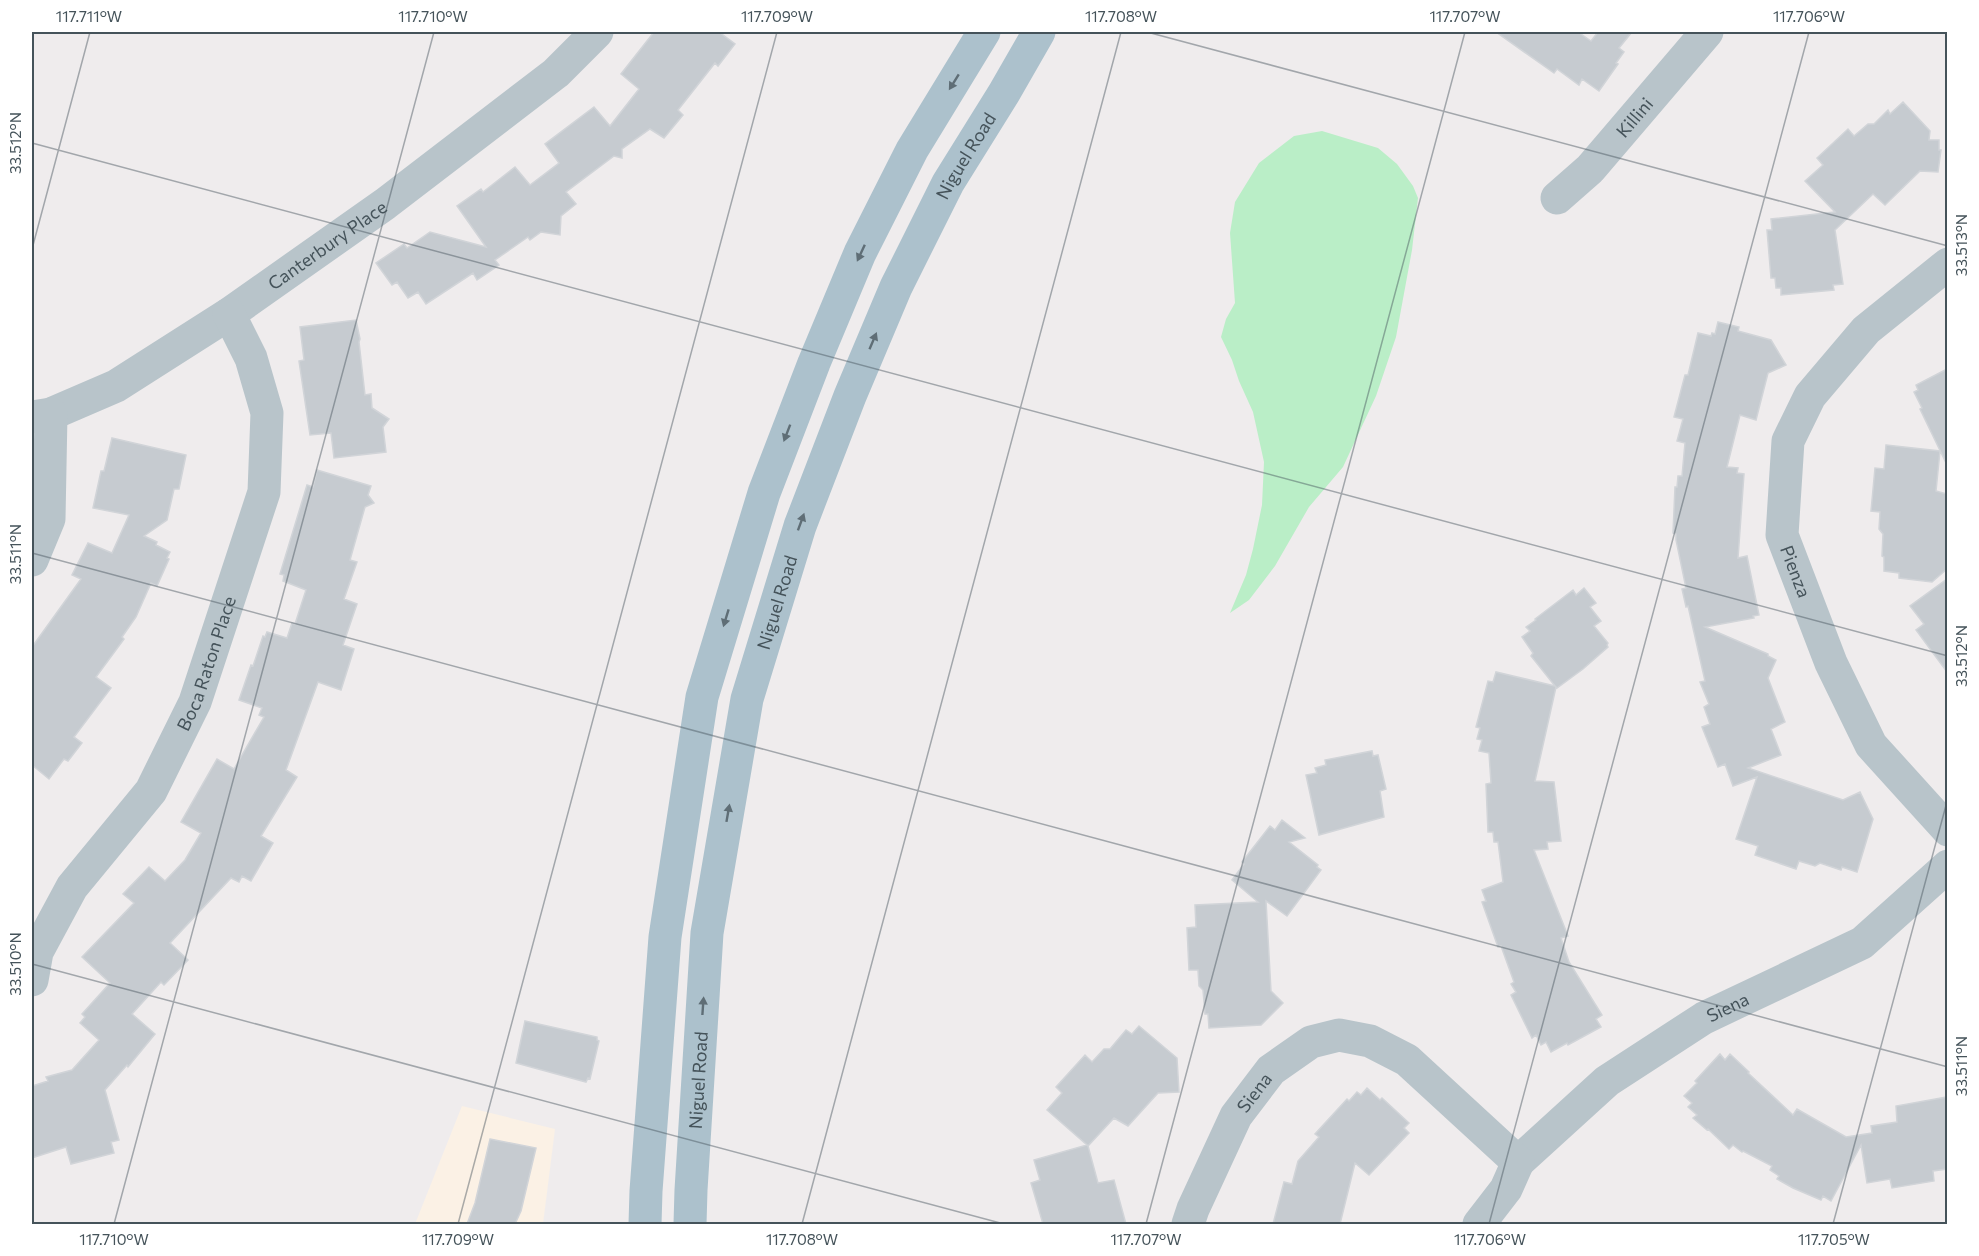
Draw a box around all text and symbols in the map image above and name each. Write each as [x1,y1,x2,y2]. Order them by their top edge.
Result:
text: 117.711°W [56,7,122,25]
text: 117.710°W [398,7,468,25]
text: 117.709°W [741,7,813,25]
text: 117.708°W [1085,7,1157,25]
text: 117.707°W [1429,7,1501,25]
text: 117.706°W [1773,7,1845,25]
one-way arrow [949,74,960,90]
street label: Killini [1611,93,1657,142]
street label: Niguel Road [931,108,1000,203]
text: 33.512°N [6,112,24,174]
street label: Canterbury Place [263,195,391,294]
text: 33.513°N [1952,214,1970,276]
one-way arrow [856,244,866,262]
one-way arrow [869,332,878,350]
one-way arrow [782,424,791,442]
one-way arrow [797,513,807,531]
text: 33.511°N [6,524,24,584]
street label: Pienza [1776,542,1816,601]
street label: Niguel Road [752,552,801,652]
street label: Boca Raton Place [172,593,240,734]
one-way arrow [721,609,730,627]
text: 33.512°N [1952,625,1970,687]
one-way arrow [724,803,733,822]
text: 33.510°N [6,932,24,996]
street label: Siena [1703,987,1752,1026]
one-way arrow [698,996,707,1015]
street label: Niguel Road [684,1031,712,1130]
text: 33.511°N [1952,1036,1970,1096]
street label: Siena [1232,1068,1276,1117]
text: 117.710°W [79,1230,149,1248]
text: 117.709°W [422,1230,494,1248]
text: 117.708°W [766,1230,838,1248]
text: 117.707°W [1110,1230,1182,1248]
text: 117.706°W [1454,1230,1526,1248]
text: 117.705°W [1798,1230,1870,1248]

